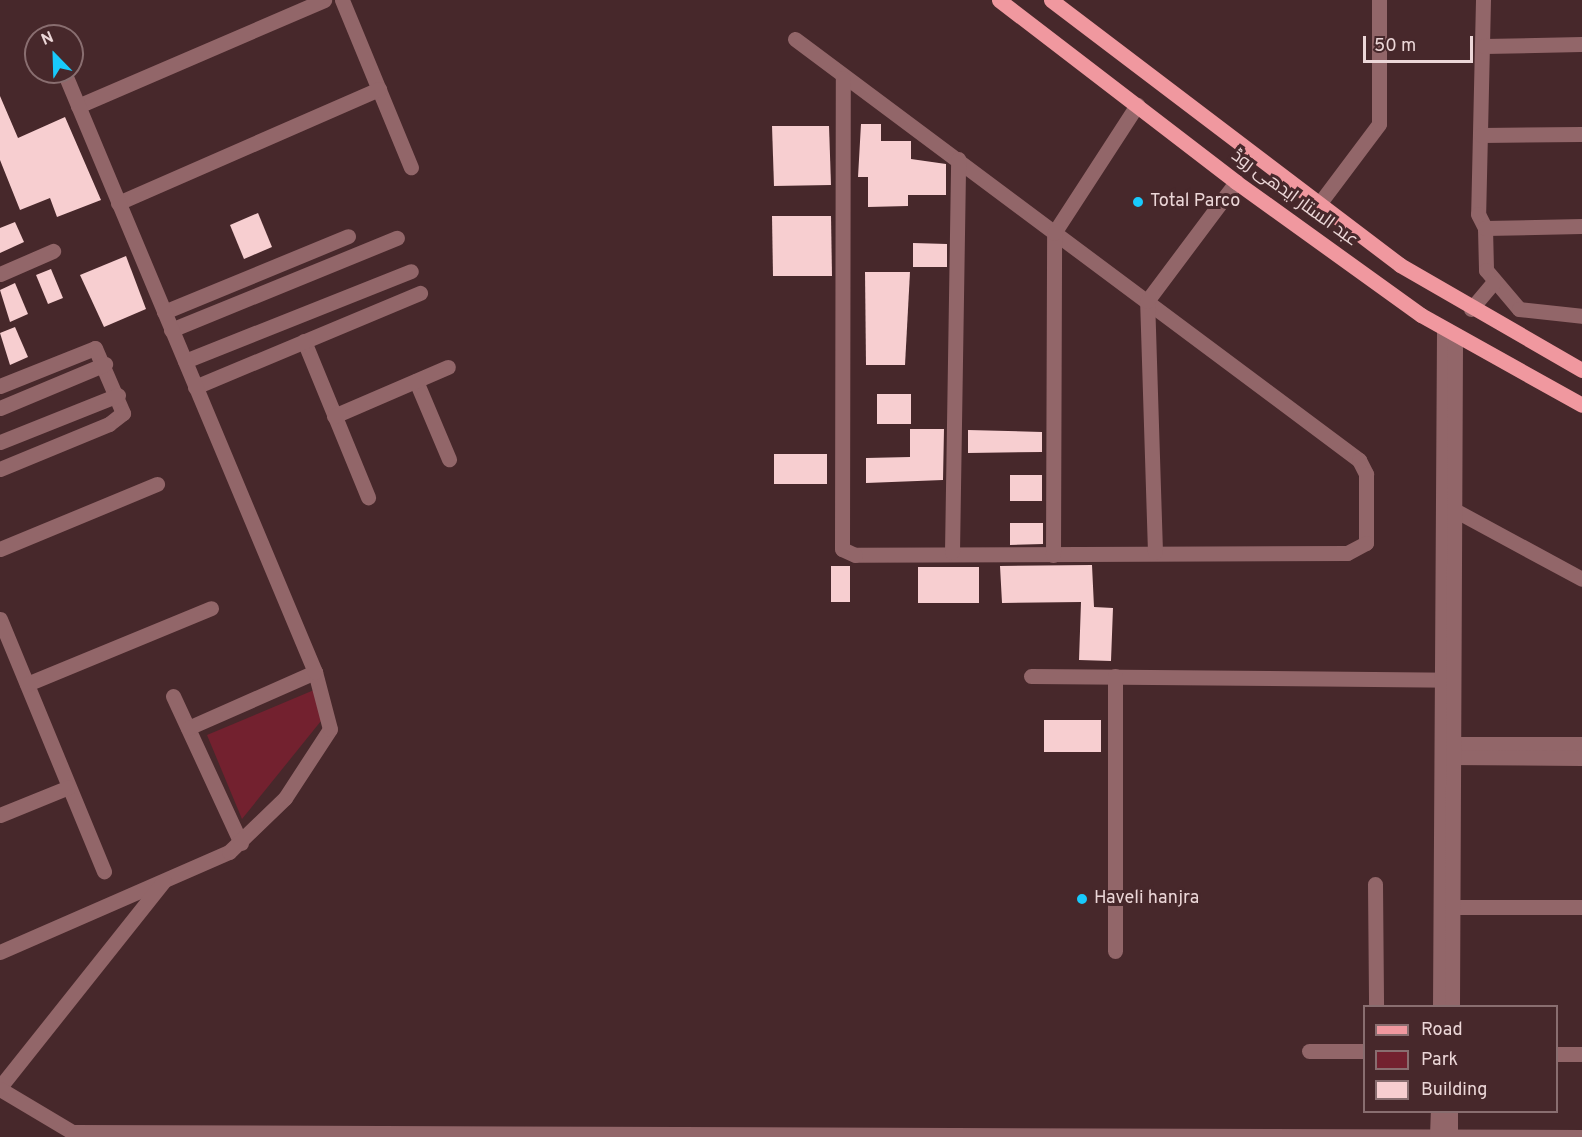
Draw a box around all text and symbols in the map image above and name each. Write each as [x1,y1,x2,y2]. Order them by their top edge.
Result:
north arrow [24,24,84,84]
scale bar [1366,24,1476,62]
text: N [39,28,57,51]
text: 50 m [1374,35,1416,58]
street label: عبد الستار ایدھی روڈ [1226,146,1362,252]
place label: Total Parco [1150,191,1240,213]
marker: Total Parco [1131,195,1145,209]
place label: Haveli hanjra [1094,888,1199,910]
marker: Haveli hanjra [1075,892,1089,906]
legend [1363,1005,1558,1113]
text: Road [1421,1019,1463,1042]
text: Park [1421,1049,1458,1072]
text: Building [1421,1079,1487,1102]

